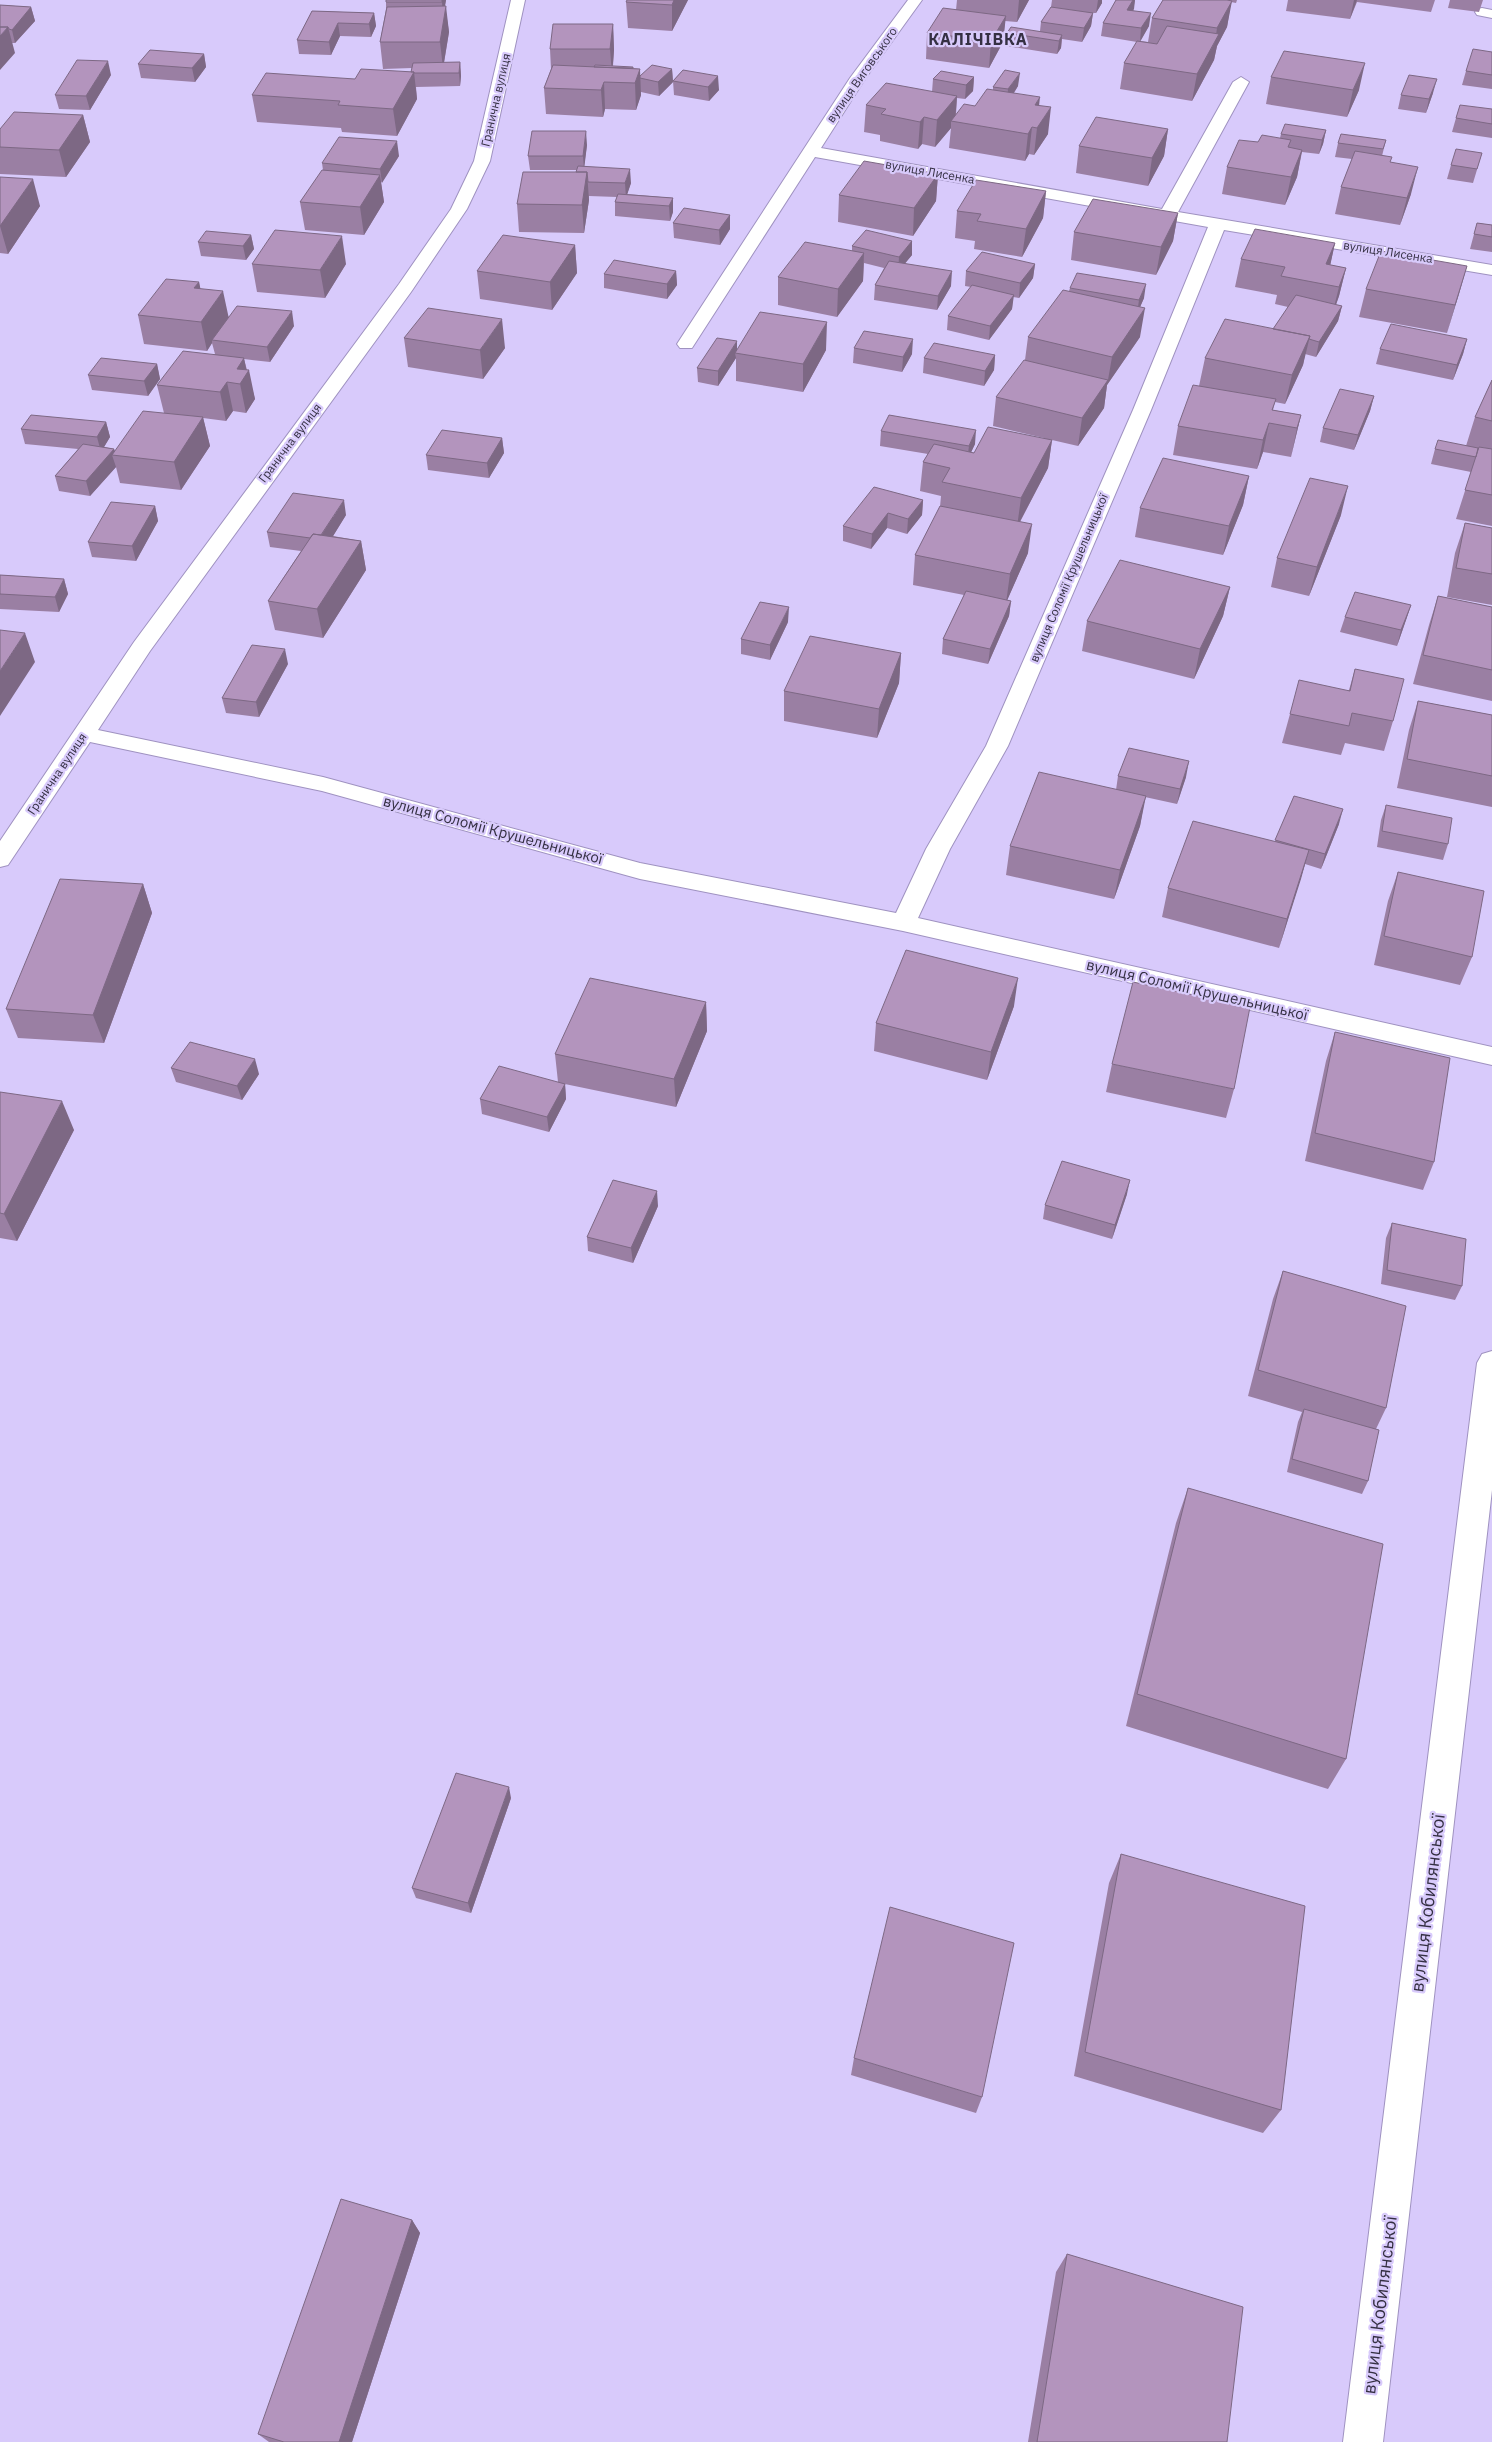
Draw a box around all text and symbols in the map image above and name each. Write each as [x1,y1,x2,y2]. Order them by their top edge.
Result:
street label: вулиця Виговського [823,24,900,125]
district label: КАЛІЧІВКА [928,29,1028,49]
street label: Гранична вулиця [477,52,514,148]
street label: вулиця Лисенка [884,156,977,187]
street label: вулиця Лисенка [1342,237,1434,266]
street label: Гранична вулиця [255,400,324,485]
street label: вулиця Соломії Крушельницької [1026,490,1111,664]
street label: Гранична вулиця [24,730,89,817]
street label: вулиця Соломії Крушельницької [381,791,605,868]
street label: вулиця Соломії Крушельницької [1084,955,1310,1024]
street label: вулиця Кобилянської [1405,1812,1450,1993]
street label: вулиця Кобилянської [1357,2214,1402,2395]

